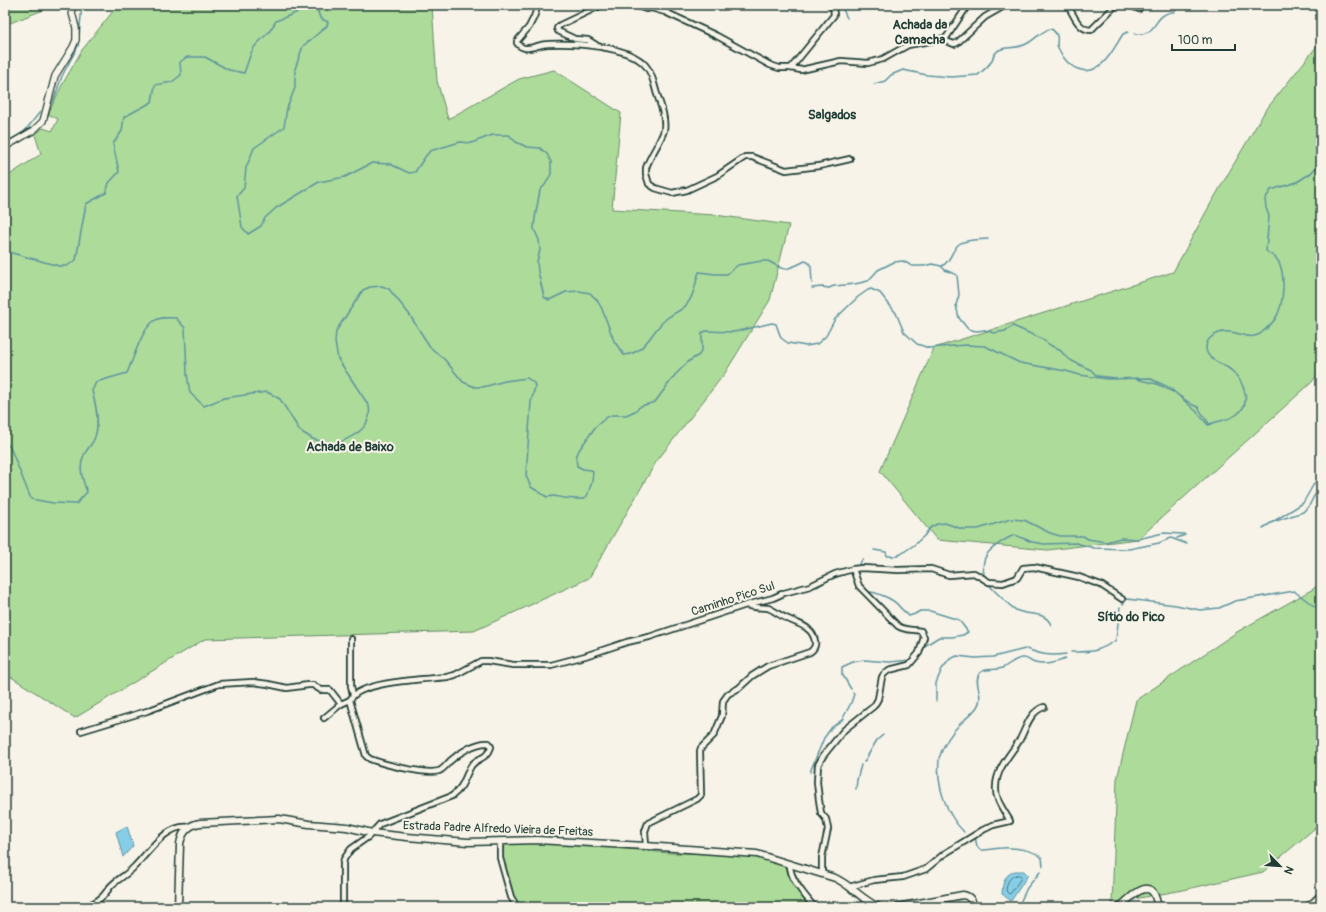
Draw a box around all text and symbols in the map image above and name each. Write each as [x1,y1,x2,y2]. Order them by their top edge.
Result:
district label: Achada da Camacha [893,17,947,48]
scale bar [1172,26,1235,52]
text: 100 m [1178,33,1213,48]
district label: Salgados [808,107,856,123]
district label: Achada de Baixo [306,439,394,455]
street label: Caminho Pico Sul [689,578,777,620]
district label: Sítio do Pico [1097,609,1165,625]
street label: Estrada Padre Alfredo Vieira de Freitas [403,818,594,840]
north arrow [1260,846,1300,886]
text: N [1281,864,1296,877]

